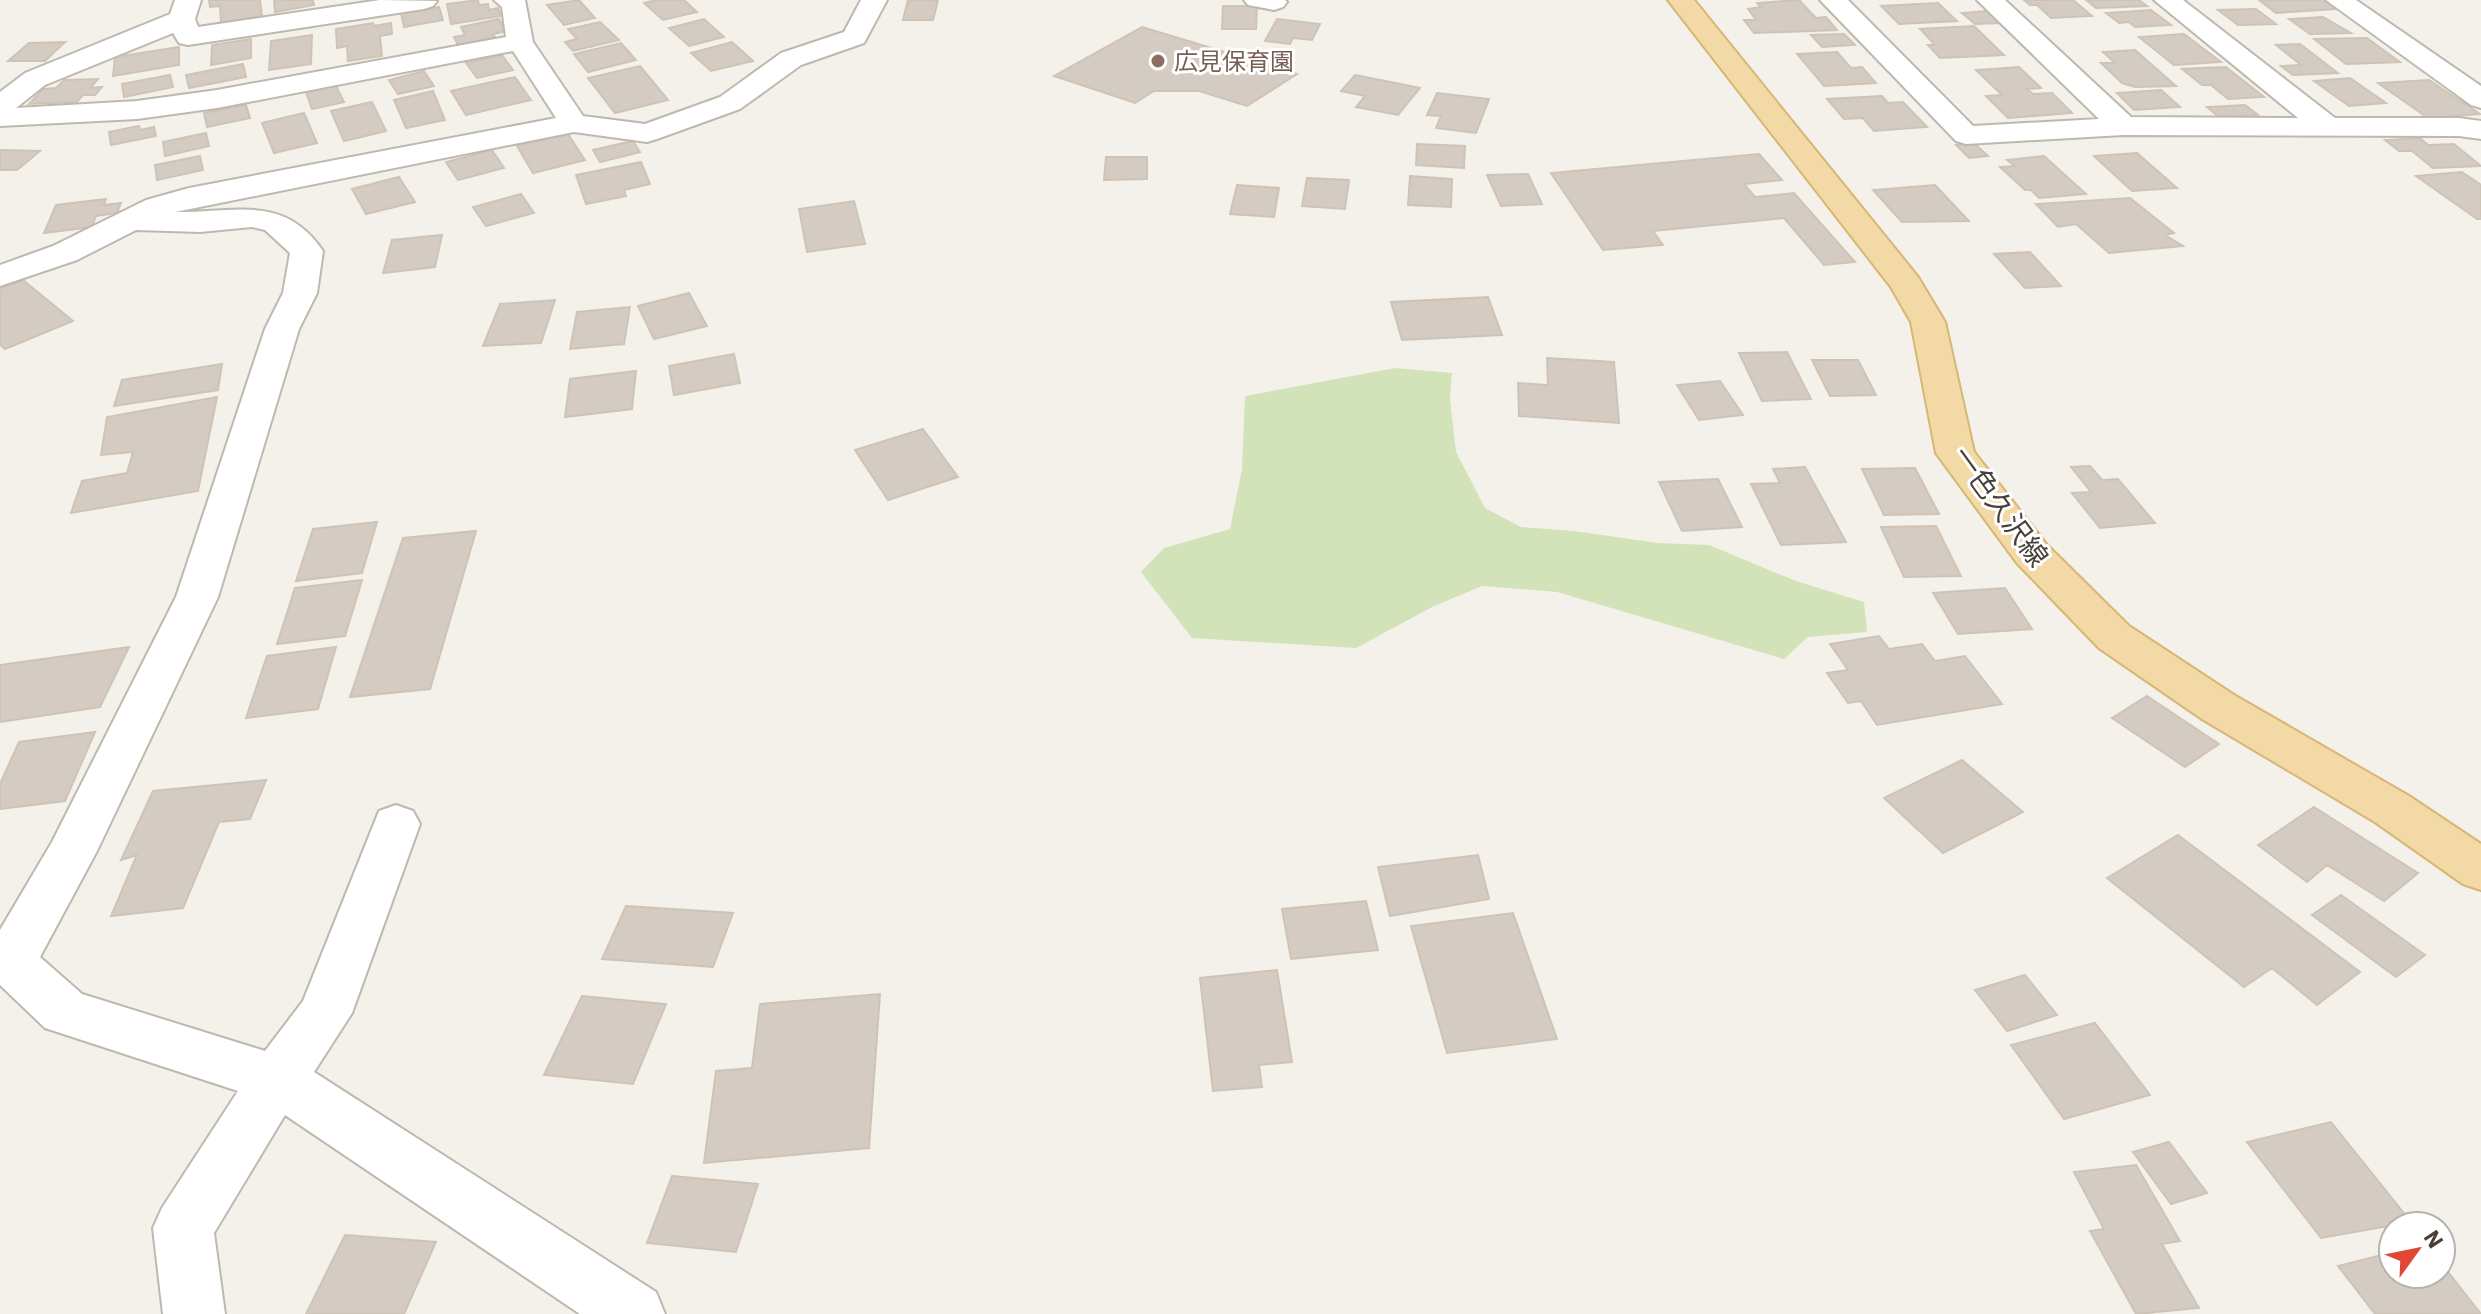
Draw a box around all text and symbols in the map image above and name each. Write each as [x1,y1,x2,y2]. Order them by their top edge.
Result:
place label: 広見保育園 [1174,45,1294,77]
marker: 広見保育園 [1149,52,1167,70]
street label: 一色久沢線 [1945,438,2057,574]
north arrow [2377,1210,2457,1290]
text: N [2418,1224,2451,1253]

